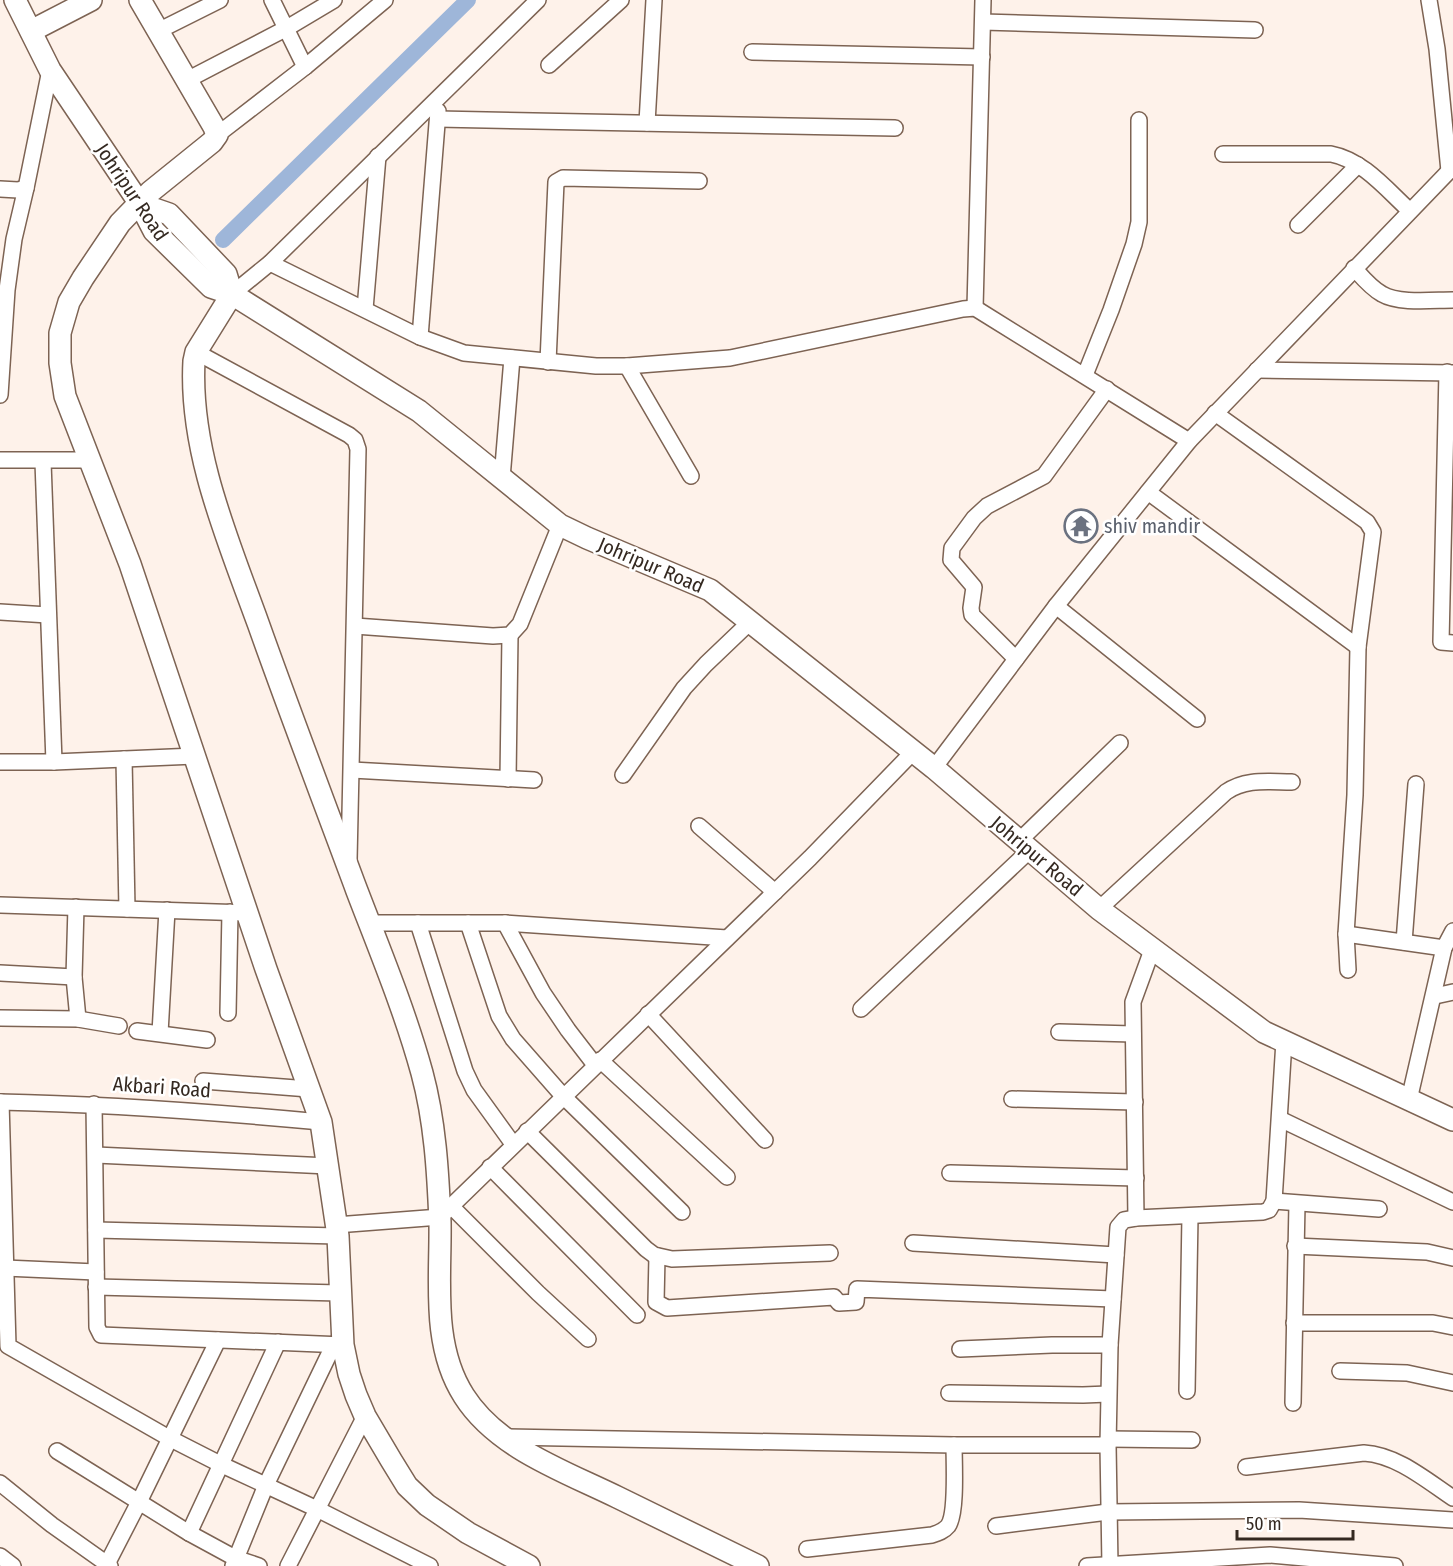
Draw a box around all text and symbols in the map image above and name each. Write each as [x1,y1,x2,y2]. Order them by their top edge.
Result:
street label: Johripur Road [91,139,173,245]
temple icon: shiv mandir [1063,508,1099,544]
place label: shiv mandir [1104,514,1200,538]
street label: Johripur Road [594,532,708,598]
street label: Johripur Road [986,811,1088,901]
street label: Akbari Road [112,1072,212,1102]
scale bar [1237,1503,1352,1541]
text: 50 m [1246,1513,1282,1535]

